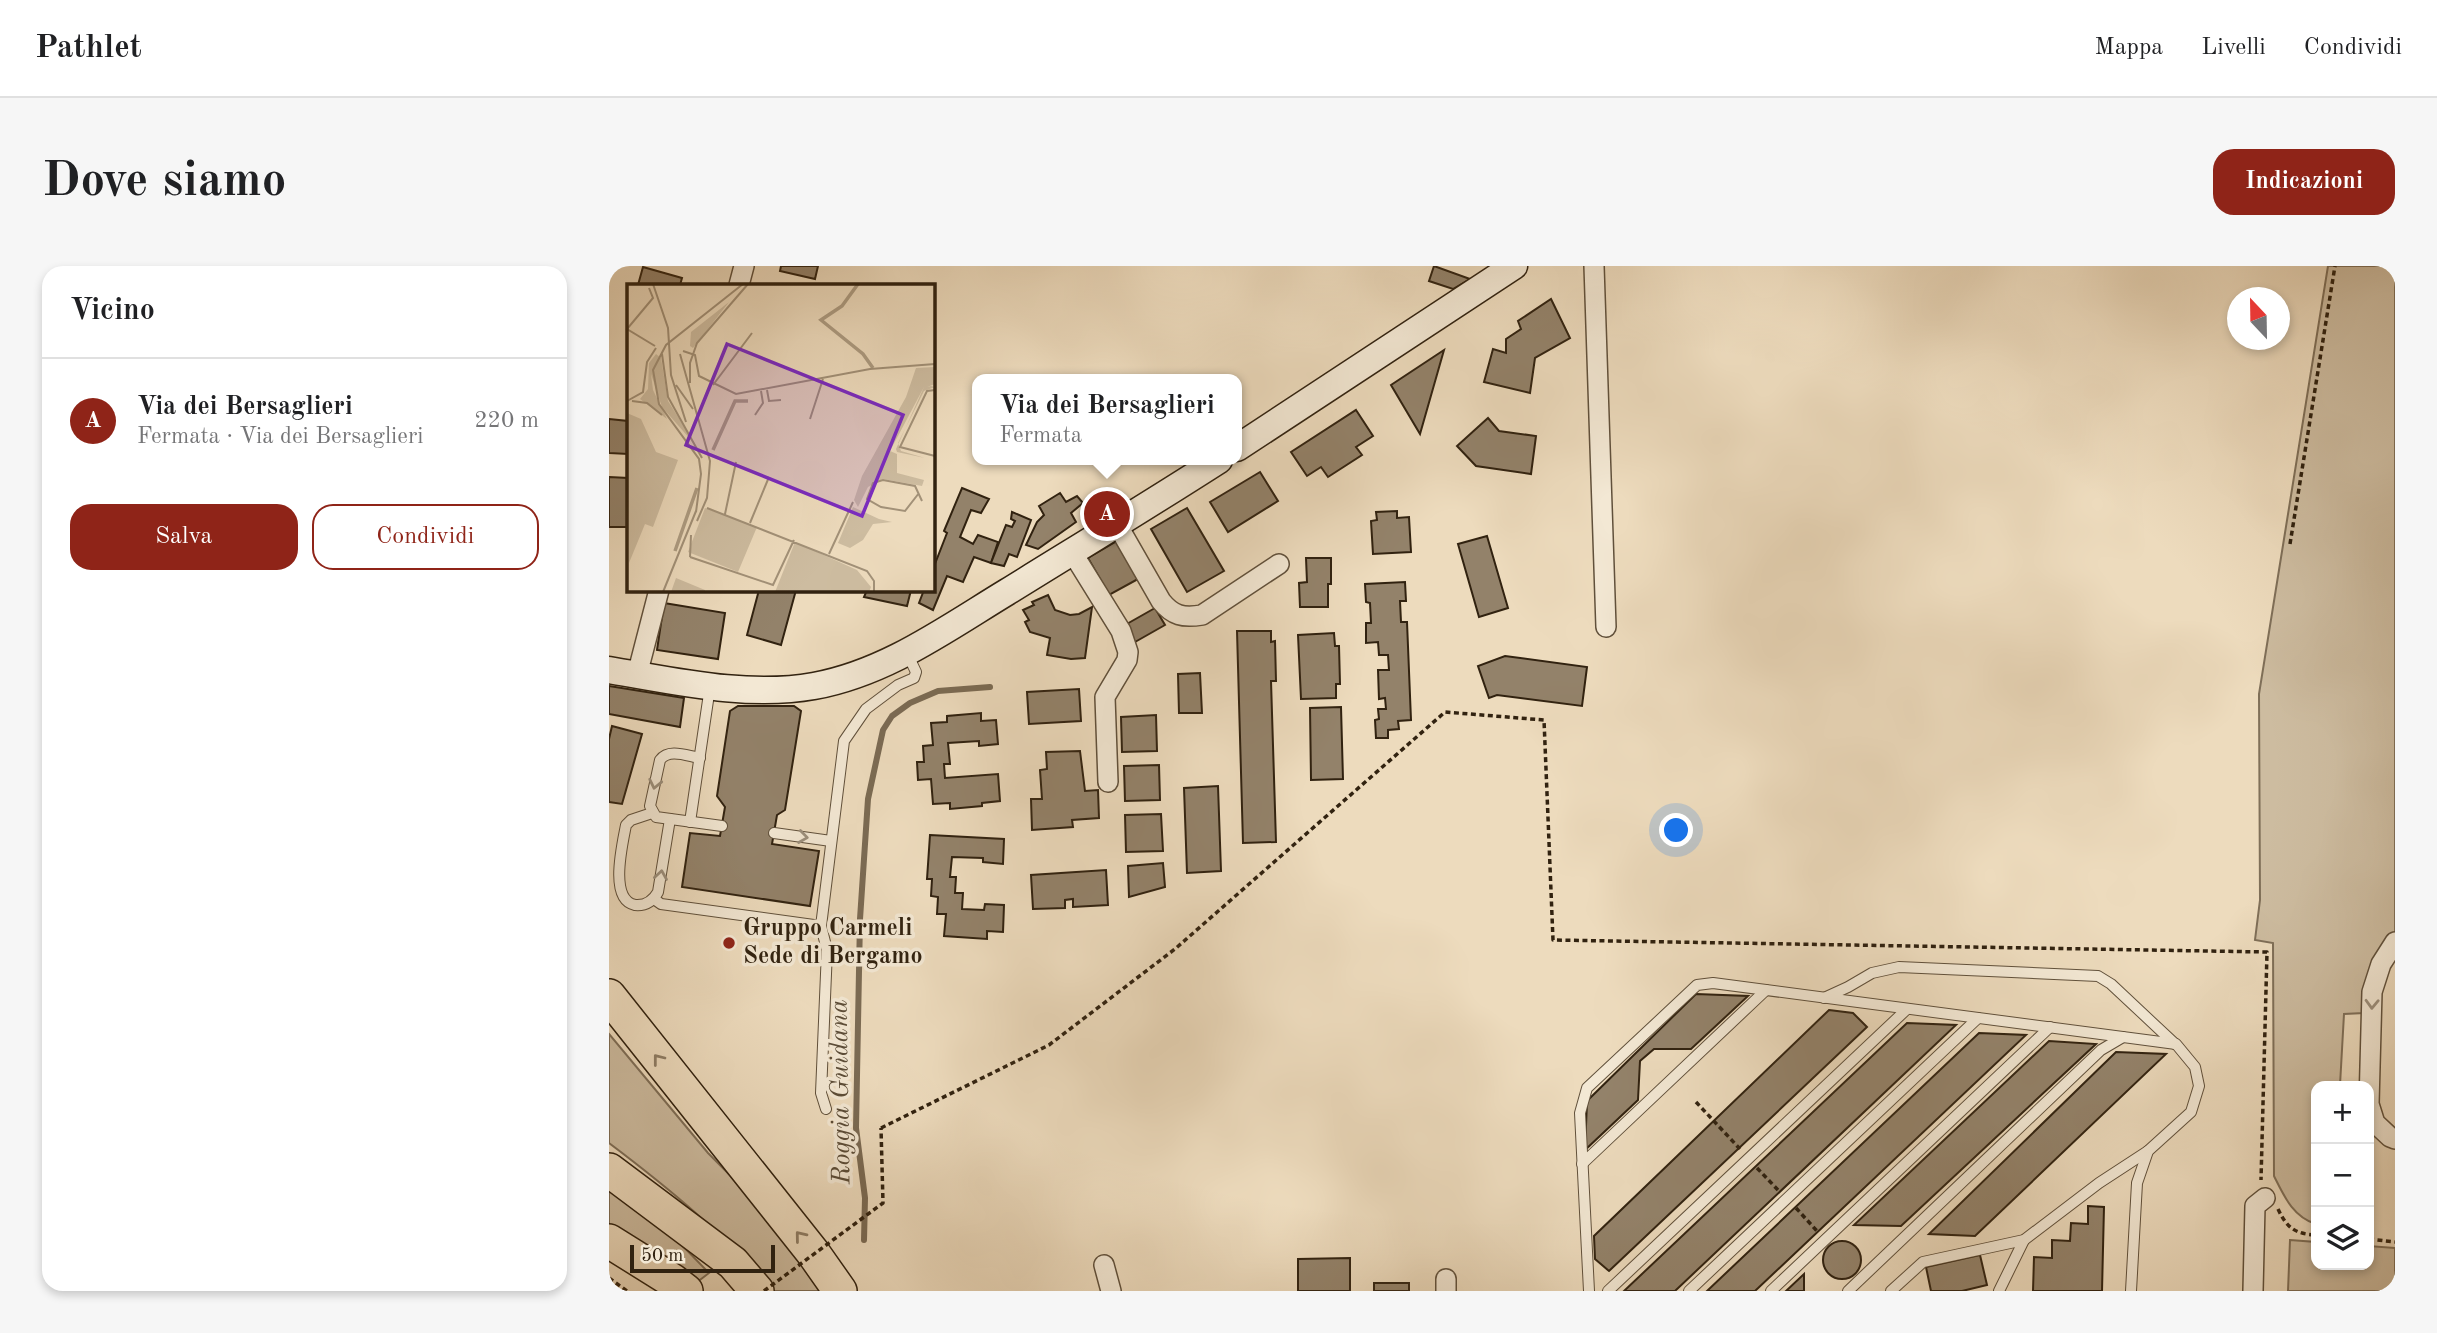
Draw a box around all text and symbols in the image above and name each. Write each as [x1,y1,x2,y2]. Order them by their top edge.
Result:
text: Pathlet [35,32,142,65]
text: Mappa [2095,36,2163,60]
text: Livelli [2201,36,2266,60]
text: Condividi [2304,36,2402,60]
button: Indicazioni [2213,149,2395,215]
text: Dove siamo [42,158,287,207]
inset map [627,284,935,592]
north arrow [2227,287,2290,350]
text: Vicino [70,296,155,326]
popup [972,374,1242,465]
text: Via dei Bersaglieri [999,393,1215,419]
text: Via dei Bersaglieri [137,394,353,420]
text: A [84,409,102,432]
text: 220 m [474,409,539,432]
text: Fermata [999,424,1082,447]
text: Fermata · Via dei Bersaglieri [137,425,424,448]
pin: A [1084,488,1130,540]
button: Salva [70,504,298,570]
button: Condividi [312,504,539,570]
one-way arrow [648,778,663,790]
your location [1659,813,1693,847]
one-way arrow [797,829,809,844]
one-way arrow [653,869,668,881]
place label: Gruppo Carmeli Sede di Bergamo [743,917,922,969]
marker: Gruppo Carmeli Sede di Bergamo [721,935,737,951]
water label: Roggia Guidana [826,999,856,1186]
one-way arrow [2364,999,2379,1010]
one-way arrow [653,1054,666,1066]
map controls [2311,1081,2374,1270]
button: + [2311,1081,2374,1144]
button: − [2311,1144,2374,1207]
button: layers [2311,1207,2374,1270]
one-way arrow [795,1232,808,1244]
scale bar [630,1242,775,1274]
text: 50 m [641,1247,683,1266]

